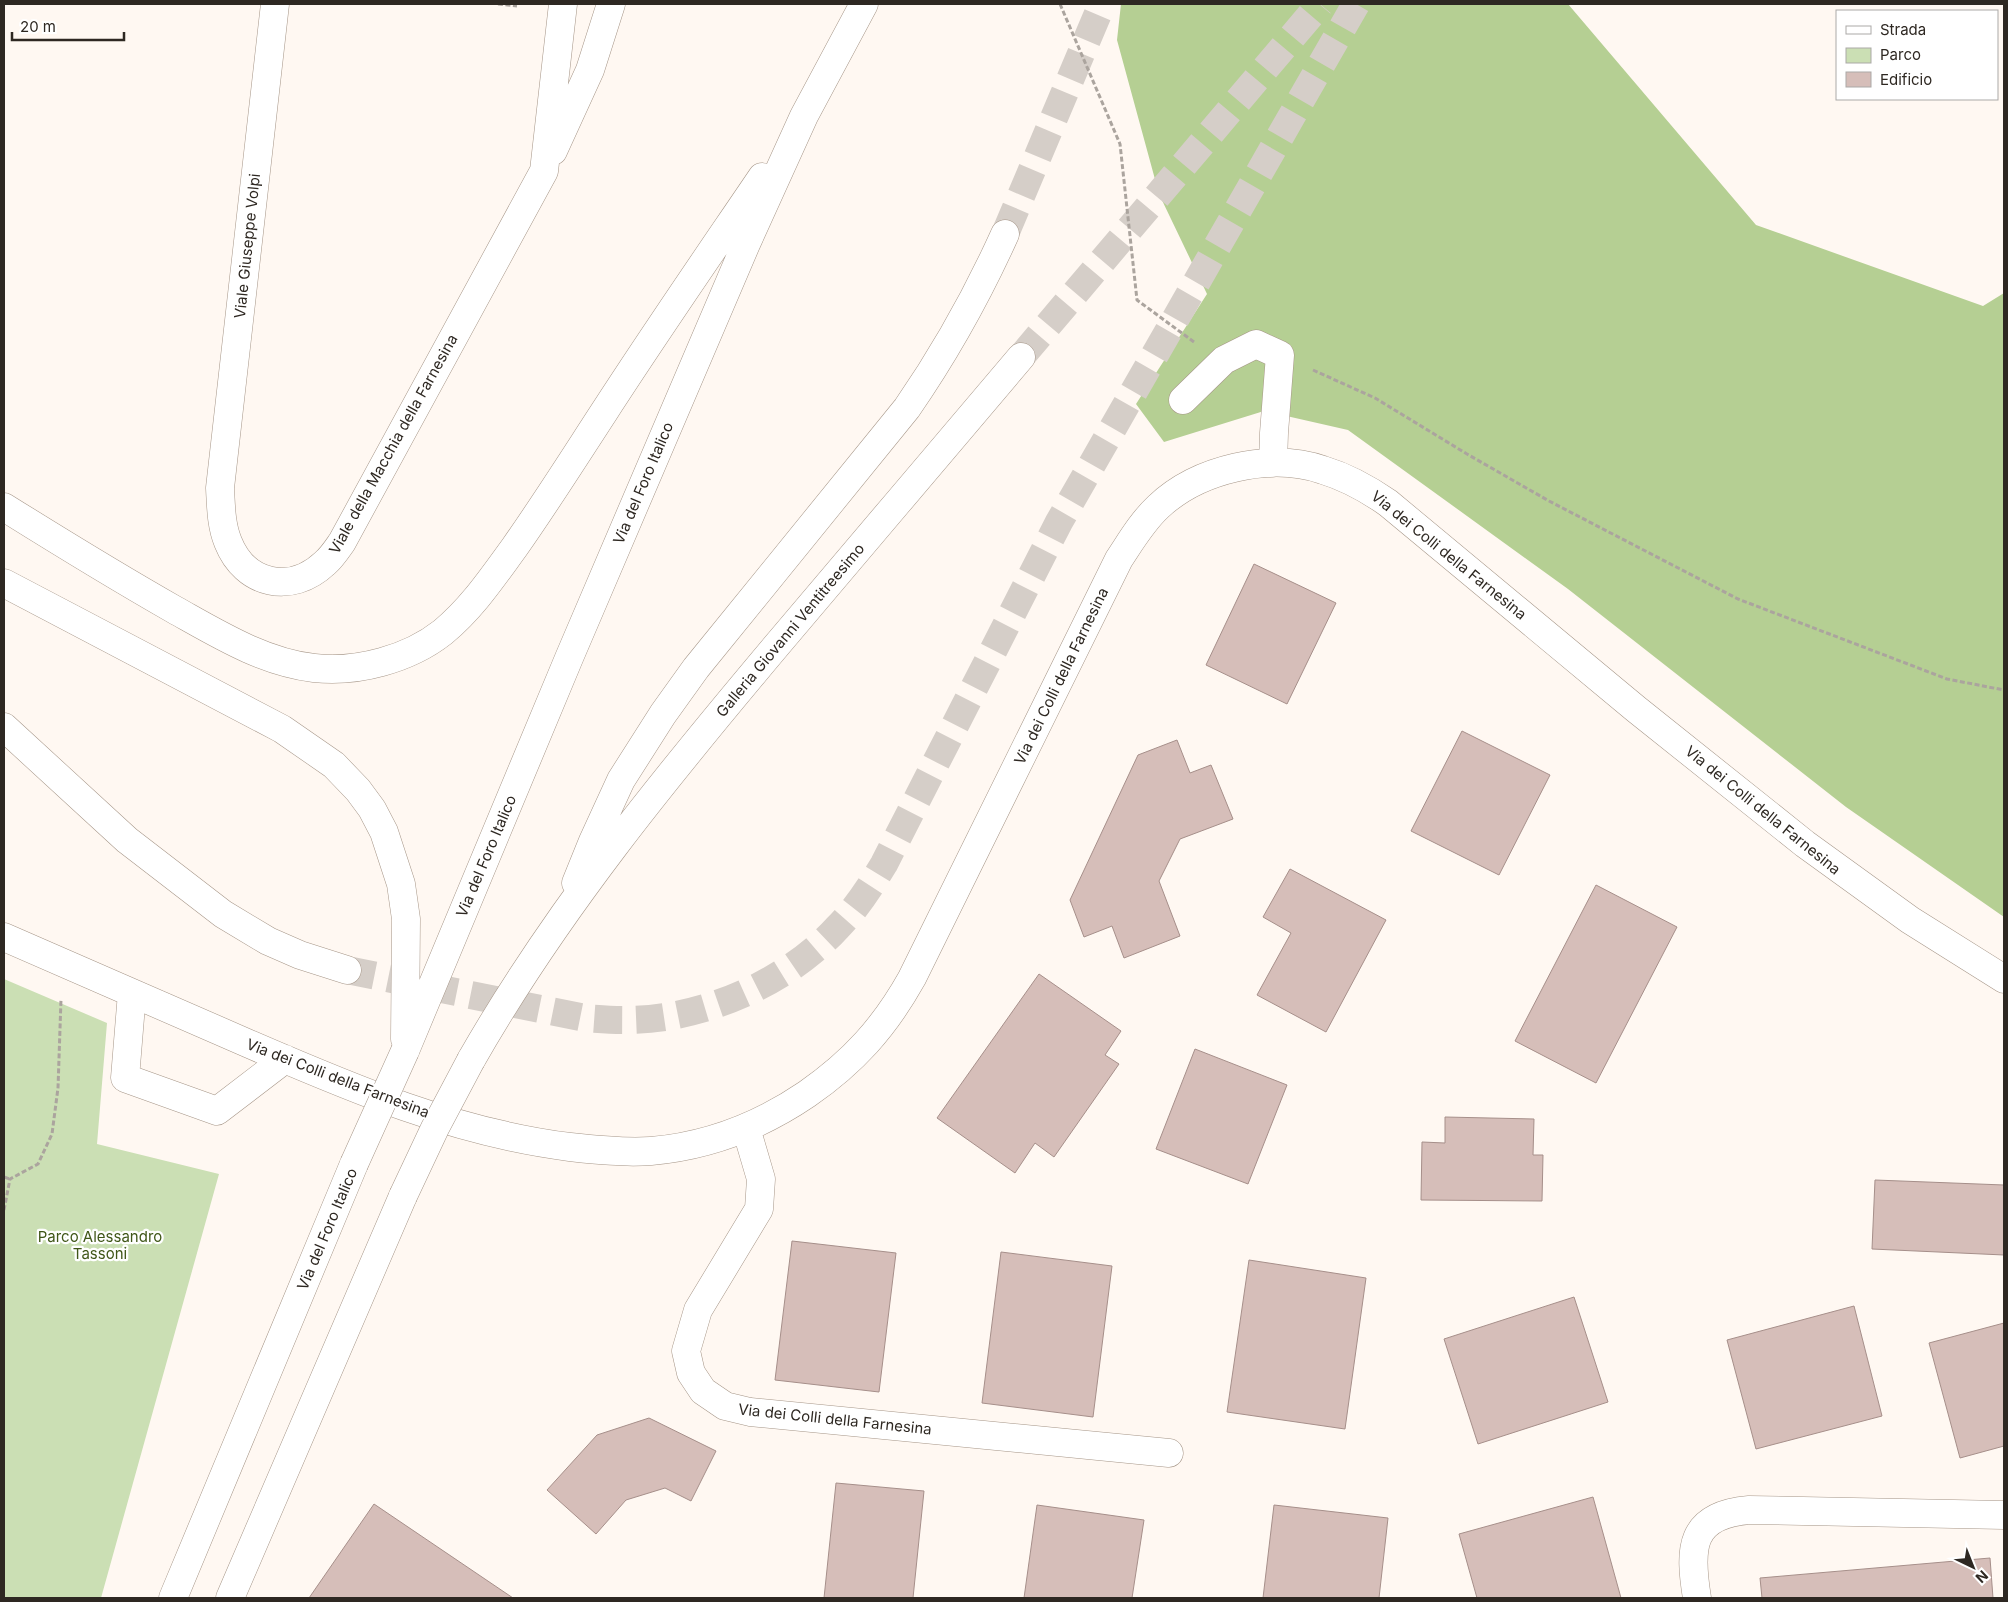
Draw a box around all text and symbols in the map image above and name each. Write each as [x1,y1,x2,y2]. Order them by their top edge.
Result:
scale bar [12,10,125,42]
legend [1836,10,1998,100]
text: 20 m [20,17,56,36]
text: Strada [1880,20,1926,39]
text: Parco [1880,45,1921,64]
text: Edificio [1880,70,1932,89]
street label: Viale Giuseppe Volpi [230,173,264,319]
street label: Viale della Macchia della Farnesina [325,331,461,557]
street label: Via del Foro Italico [609,419,677,547]
street label: Via dei Colli della Farnesina [1367,486,1531,624]
street label: Galleria Giovanni Ventitreesimo [712,539,868,721]
street label: Via dei Colli della Farnesina [1010,584,1112,768]
street label: Via dei Colli della Farnesina [1681,741,1845,879]
street label: Via del Foro Italico [452,792,520,920]
street label: Via dei Colli della Farnesina [244,1034,432,1122]
street label: Via del Foro Italico [293,1165,361,1293]
park label: Parco Alessandro Tassoni [38,1227,162,1263]
street label: Via dei Colli della Farnesina [737,1399,933,1439]
north arrow [1948,1542,1998,1592]
text: N [1973,1567,1992,1587]

